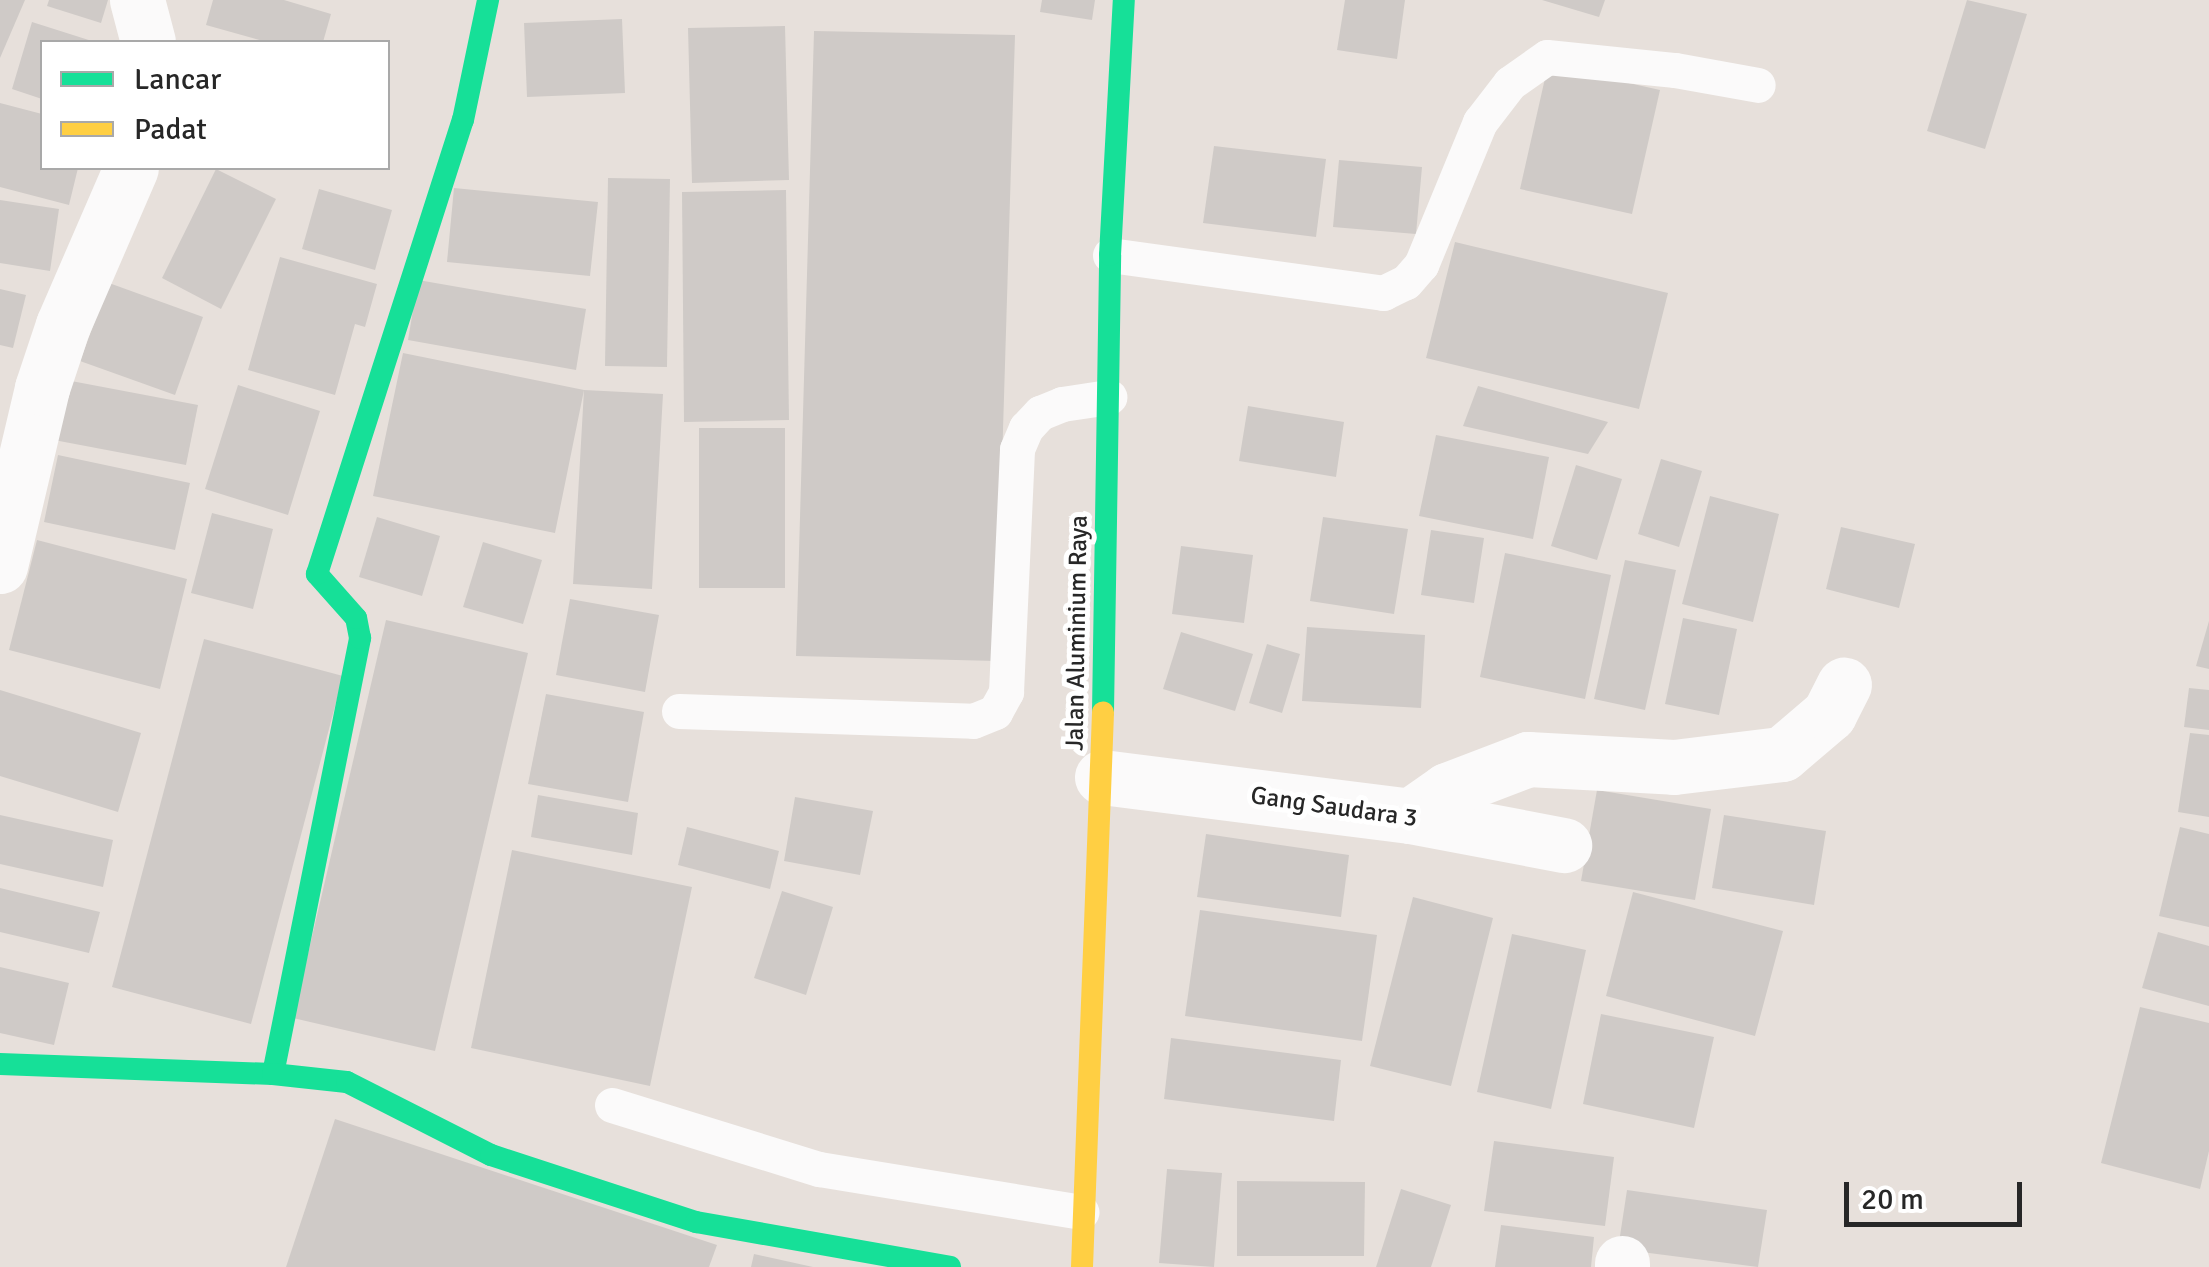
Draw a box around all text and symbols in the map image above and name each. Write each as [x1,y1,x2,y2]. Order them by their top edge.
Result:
legend [40,40,390,170]
text: Lancar [134,61,221,98]
text: Padat [134,111,207,148]
street label: Jalan Aluminium Raya [1060,515,1094,751]
street label: Gang Saudara 3 [1249,780,1419,834]
scale bar [1849,1162,2026,1224]
text: 20 m [1861,1181,1924,1218]

